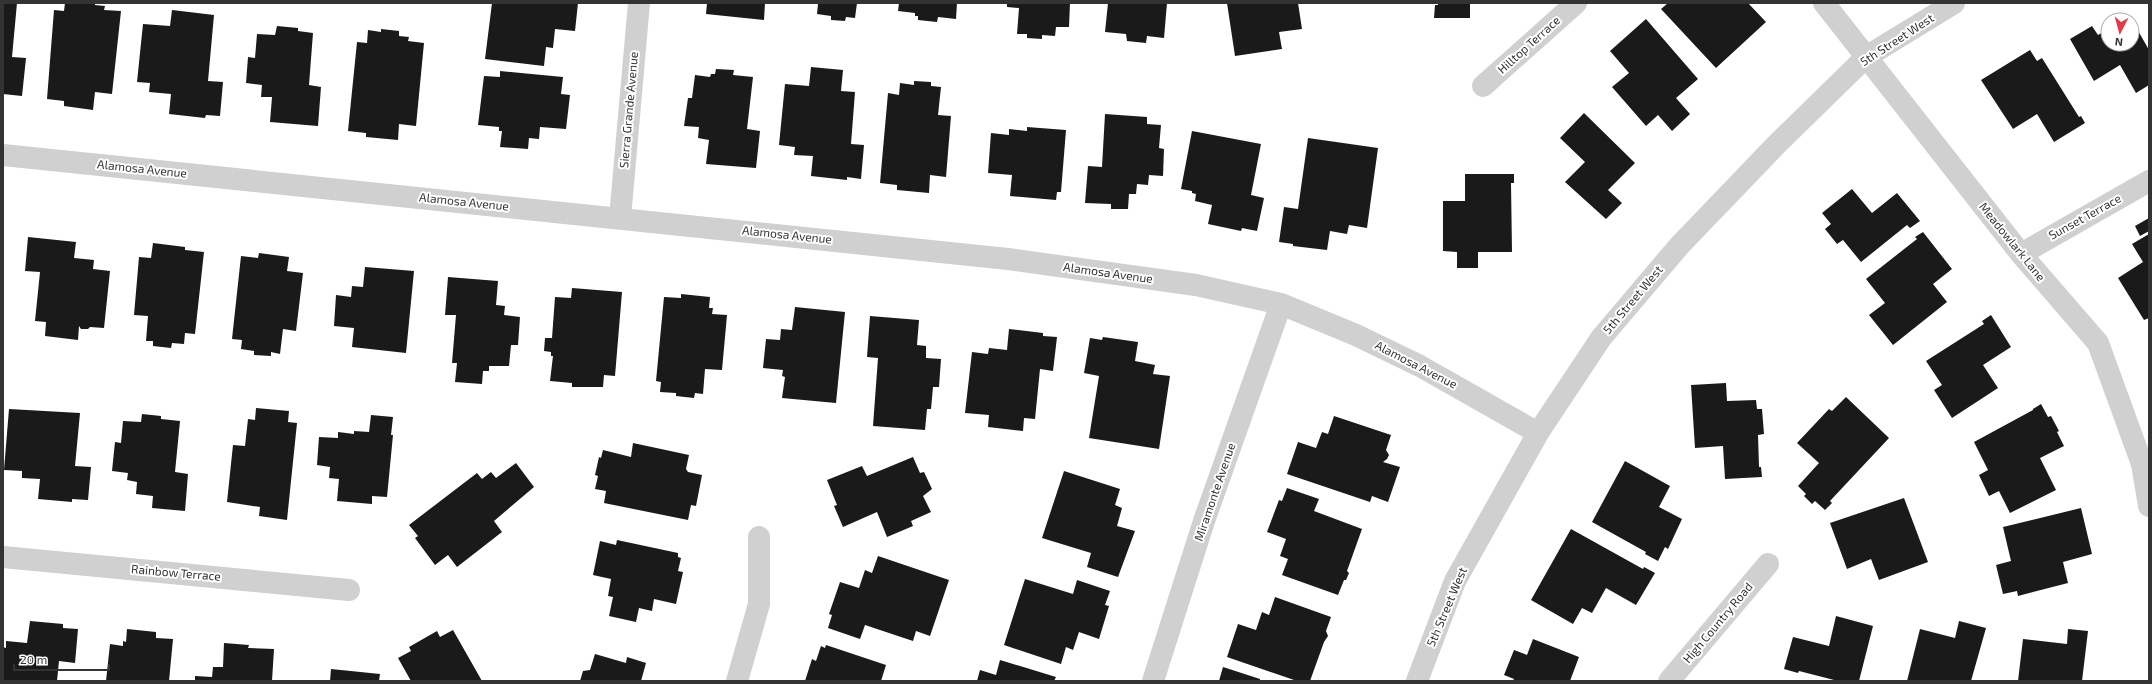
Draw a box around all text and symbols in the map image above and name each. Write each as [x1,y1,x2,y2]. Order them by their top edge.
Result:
street label: 5th Street West [1857,10,1936,68]
north arrow [2100,12,2140,52]
street label: Hilltop Terrace [1494,13,1562,76]
text: N [2114,36,2124,49]
street label: Sierra Grande Avenue [616,51,640,169]
street label: Alamosa Avenue [97,156,188,180]
street label: Alamosa Avenue [419,189,510,213]
street label: Sunset Terrace [2046,190,2123,242]
street label: Meadowlark Lane [1977,199,2049,283]
street label: Alamosa Avenue [742,222,833,246]
street label: Alamosa Avenue [1062,259,1154,285]
street label: 5th Street West [1600,262,1665,336]
street label: Alamosa Avenue [1373,337,1460,391]
street label: Miramonte Avenue [1191,441,1237,543]
street label: Rainbow Terrace [131,561,222,583]
street label: 5th Street West [1423,564,1469,648]
street label: High Country Road [1680,579,1755,665]
scale bar [14,646,109,672]
text: 20 m [20,652,47,666]

